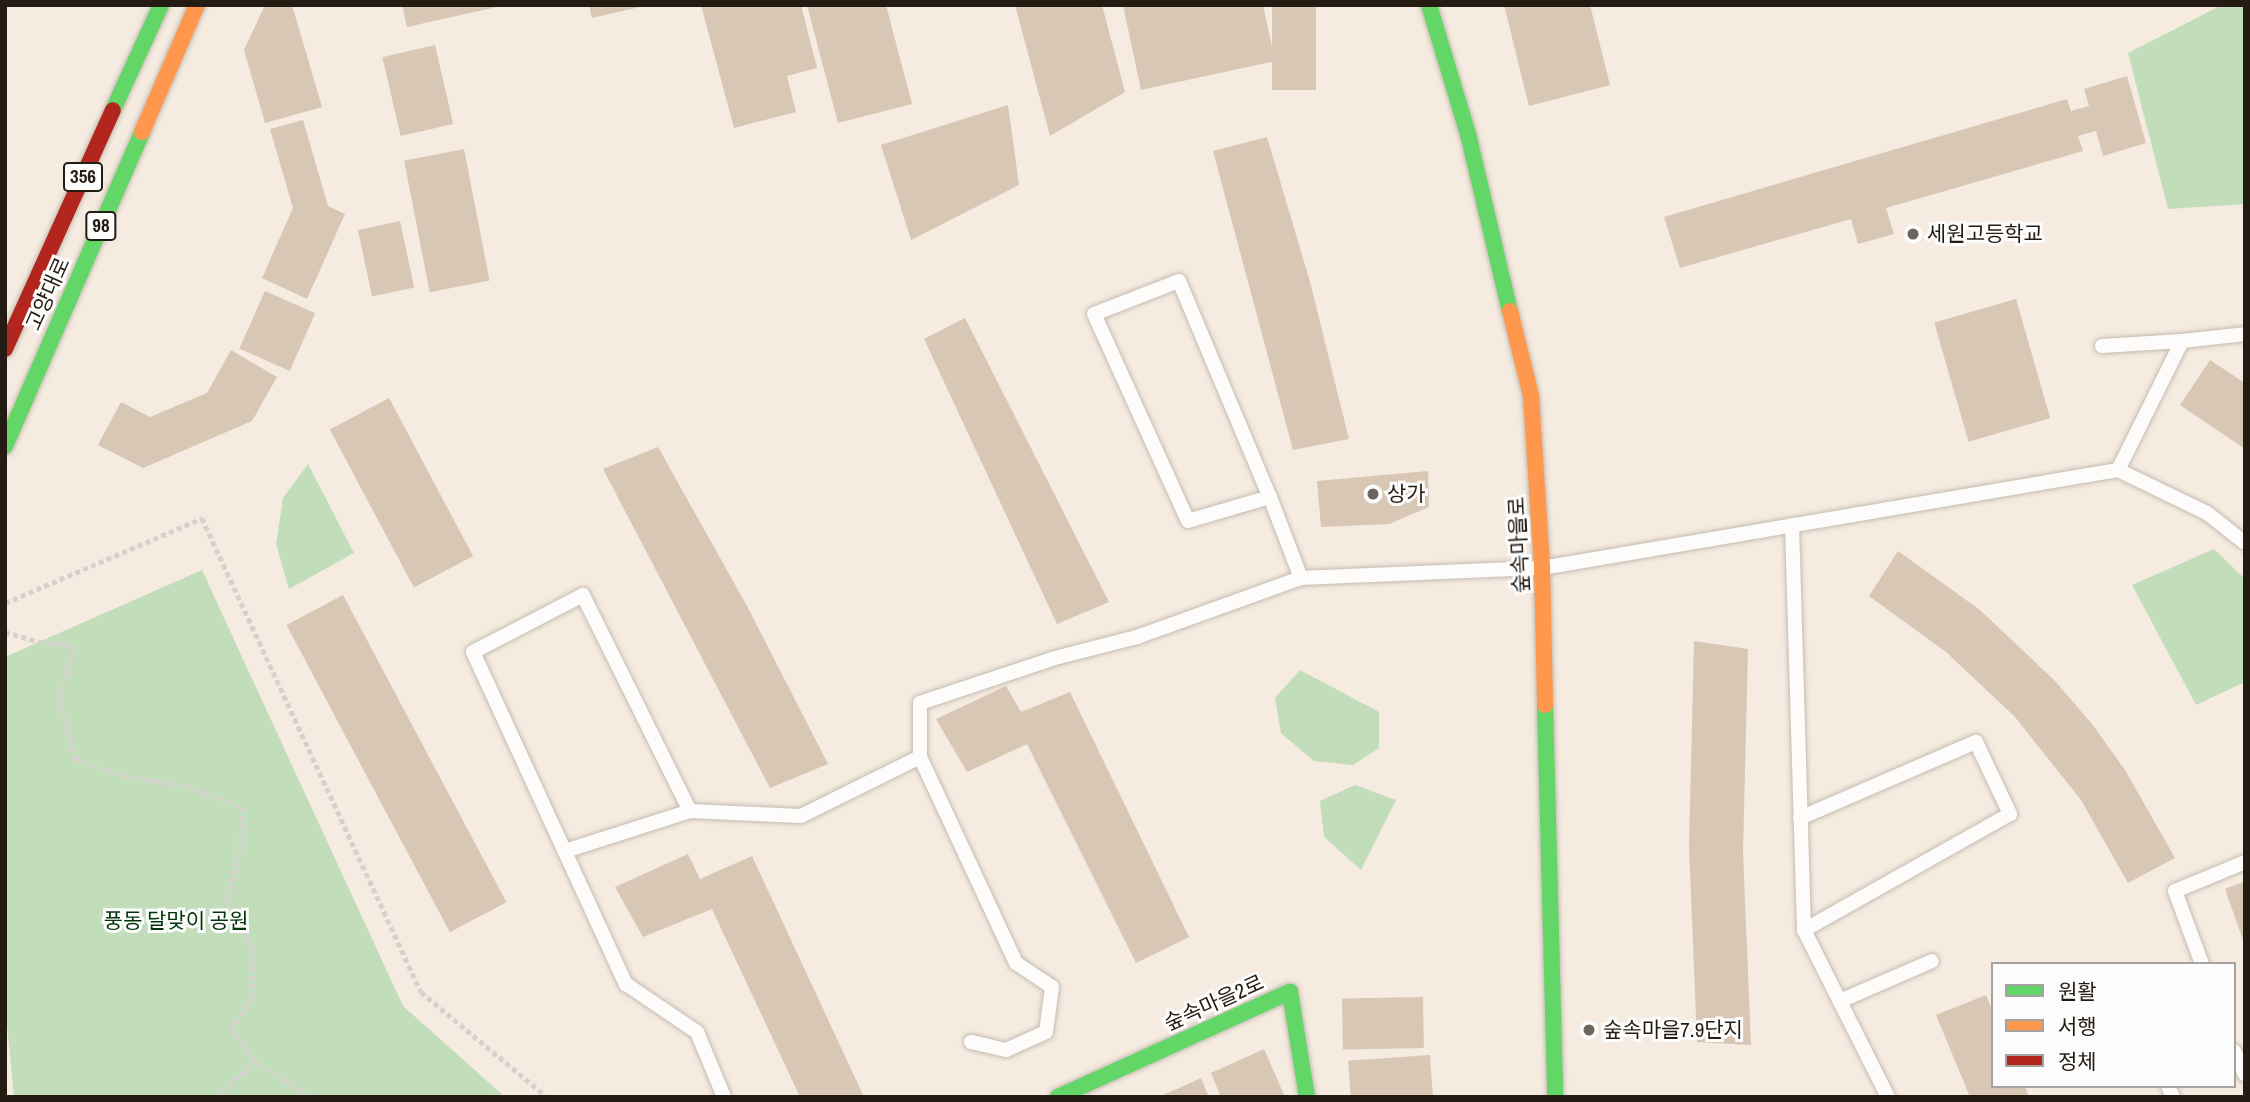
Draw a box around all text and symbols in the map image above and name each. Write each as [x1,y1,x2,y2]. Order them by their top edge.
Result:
road number: 356 [62,162,104,192]
road number: 98 [85,210,117,242]
place label: 세원고등학교 [1927,221,2043,247]
marker: 세원고등학교 [1905,226,1921,242]
street label: 고양대로 [21,254,75,334]
place label: 상가 [1387,481,1426,507]
marker: 상가 [1365,486,1381,502]
street label: 숲속마을로 [1504,496,1534,594]
park label: 풍동 달맞이 공원 [104,908,248,934]
legend [1991,962,2236,1088]
street label: 숲속마을2로 [1160,970,1268,1036]
text: 원활 [2058,977,2097,1006]
text: 서행 [2058,1012,2097,1041]
place label: 숲속마을7.9단지 [1603,1017,1743,1043]
marker: 숲속마을7.9단지 [1581,1022,1597,1038]
text: 정체 [2058,1047,2097,1076]

